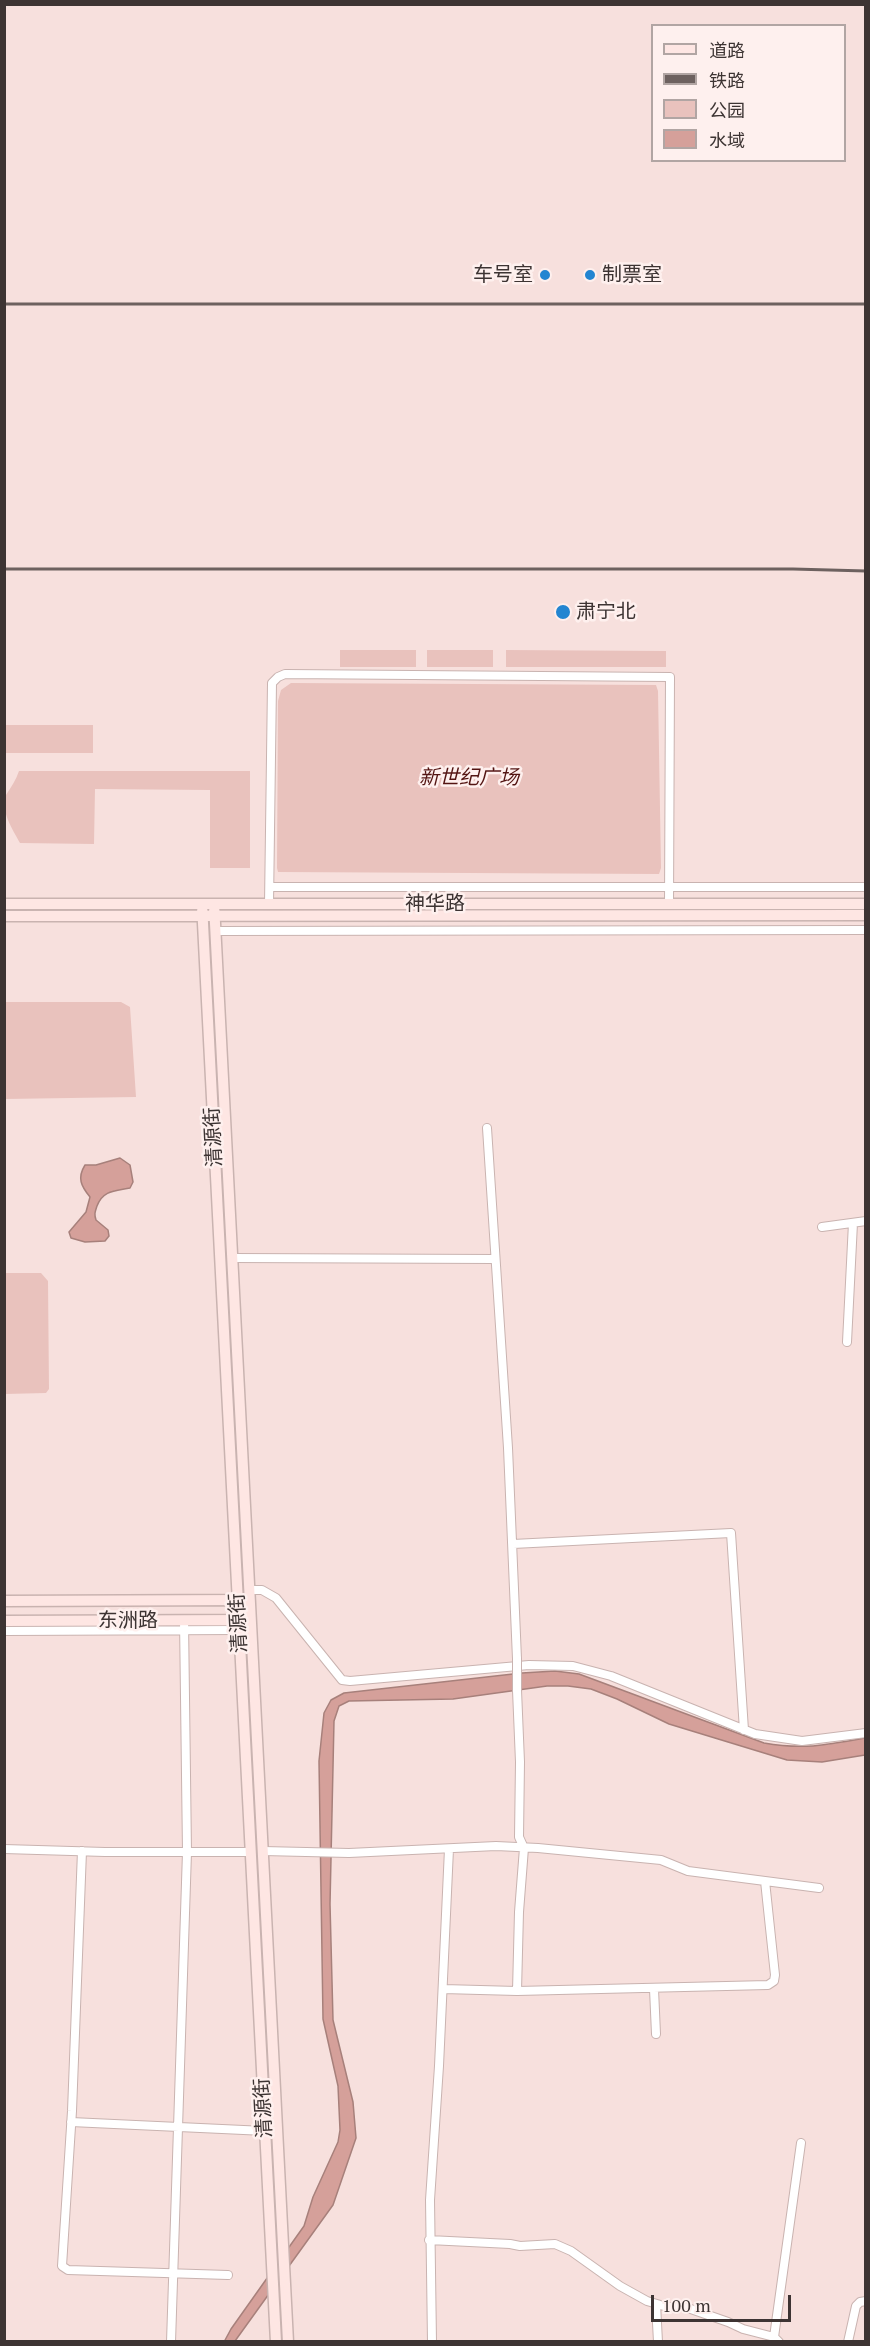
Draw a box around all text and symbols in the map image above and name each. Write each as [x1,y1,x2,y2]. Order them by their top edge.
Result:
legend [651,24,846,162]
text: 道路 [709,38,745,62]
text: 铁路 [709,68,745,92]
text: 公园 [709,98,745,122]
text: 水域 [709,128,745,152]
place label: 车号室 [473,263,533,287]
place label: 制票室 [602,263,662,287]
marker: 车号室 [538,268,552,282]
marker: 制票室 [583,268,597,282]
place label: 肃宁北 [576,600,636,624]
marker: 肃宁北 [554,603,572,621]
park label: 新世纪广场 [419,766,519,790]
street label: 神华路 [405,892,465,916]
street label: 清源街 [200,1106,228,1168]
street label: 清源街 [225,1592,253,1654]
street label: 东洲路 [98,1609,158,1633]
street label: 清源街 [250,2077,278,2139]
scale bar [654,2283,794,2321]
text: 100 m [662,2293,711,2317]

